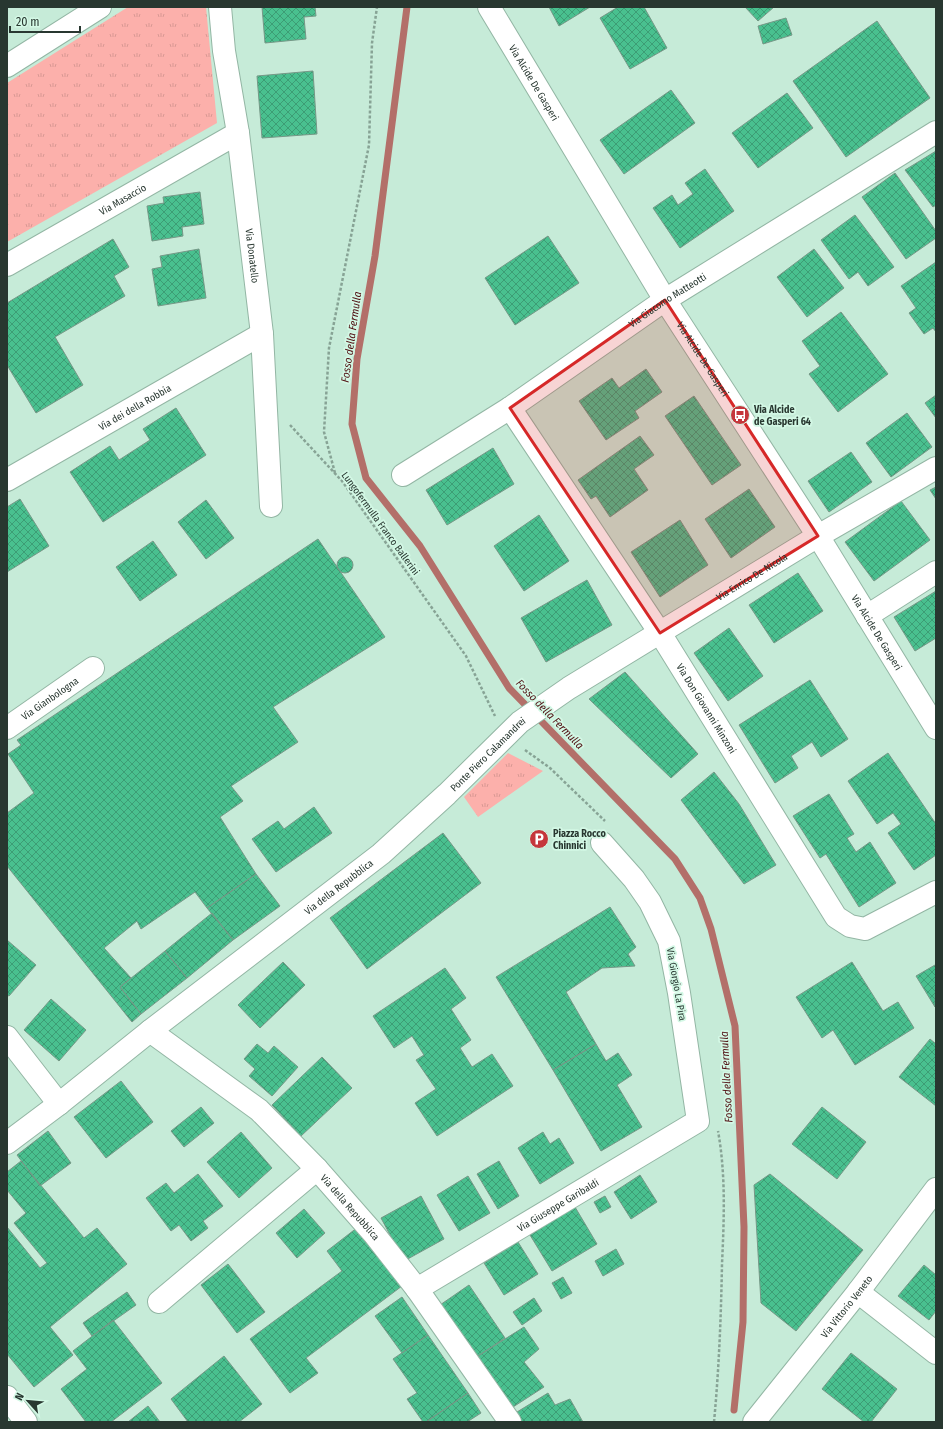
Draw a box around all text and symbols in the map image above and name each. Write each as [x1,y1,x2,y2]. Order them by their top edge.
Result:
scale bar [10,8,80,34]
text: 20 m [16,15,40,29]
street label: Via Alcide De Gasperi [506,43,561,123]
street label: Via Masaccio [97,182,149,218]
street label: Via Donatello [242,228,261,284]
street label: Via Giacomo Matteotti [627,271,709,331]
water label: Fosso della Fermulla [339,291,364,383]
street label: Via Alcide De Gasperi [674,320,731,399]
street label: Via dei della Robbia [97,382,174,433]
bus stop icon: Via Alcide de Gasperi 64 [729,404,751,426]
place label: Via Alcide de Gasperi 64 [753,404,811,428]
street label: Lungofermulla Franco Ballerini [339,470,422,578]
street label: Via Enrico De Nicola [714,551,790,604]
street label: Via Alcide De Gasperi [849,593,904,673]
street label: Via Don Giovanni Minzoni [673,662,738,756]
street label: Via Gianbologna [19,675,81,723]
water label: Fosso della Fermulla [513,677,586,752]
street label: Ponte Piero Calamandrei [448,715,528,794]
parking icon: Piazza Rocco Chinnici [528,828,550,850]
place label: Piazza Rocco Chinnici [553,828,606,852]
street label: Via della Repubblica [302,857,376,918]
street label: Via Giorgio La Pira [664,947,688,1022]
water label: Fosso della Fermulla [718,1031,735,1123]
street label: Via della Repubblica [318,1172,382,1243]
street label: Via Giuseppe Garibaldi [515,1177,601,1235]
street label: Via Vittorio Veneto [819,1273,875,1341]
north arrow [8,1381,48,1421]
text: N [12,1391,27,1403]

